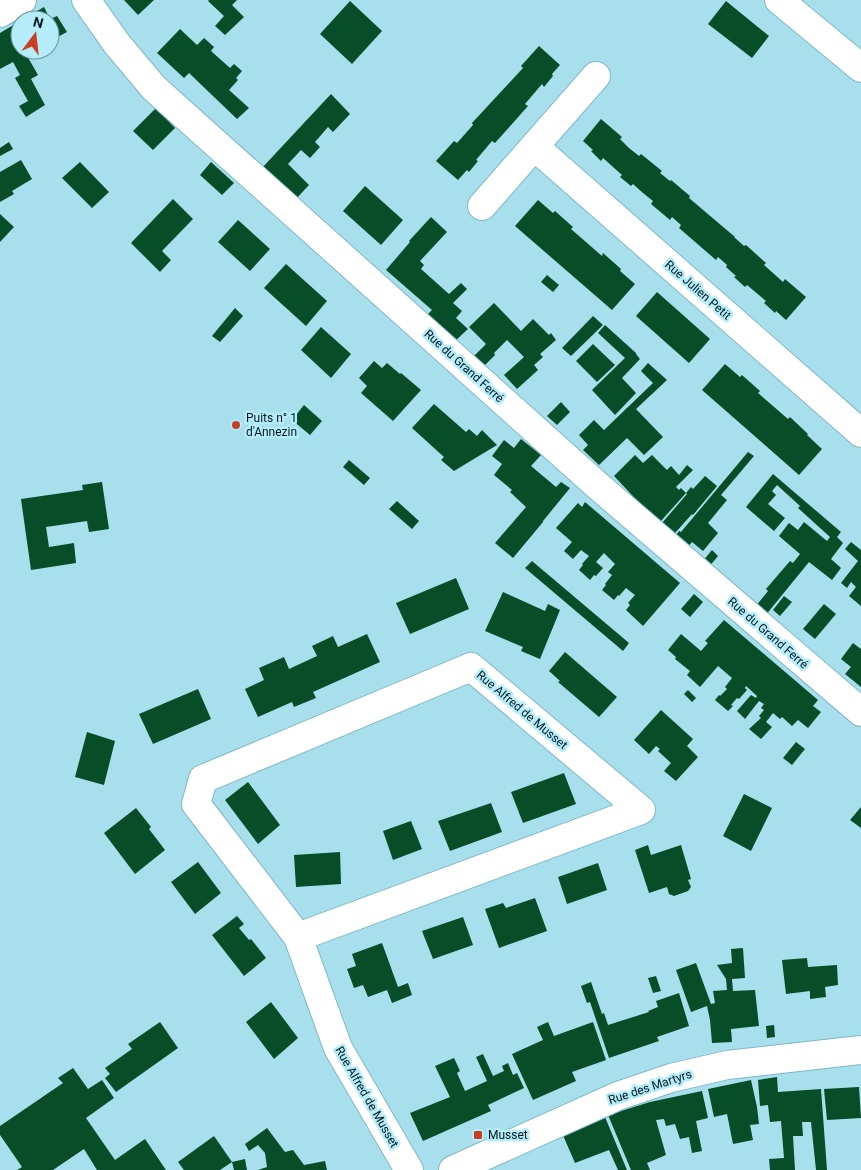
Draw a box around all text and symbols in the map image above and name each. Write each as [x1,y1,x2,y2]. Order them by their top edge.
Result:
north arrow [10,10,60,60]
text: N [32,13,45,31]
street label: Rue Julien Petit [662,257,734,323]
street label: Rue du Grand Ferré [421,327,507,405]
place label: Puits n° 1 d'Annezin [246,411,297,439]
marker: Puits n° 1 d'Annezin [230,419,242,431]
street label: Rue du Grand Ferré [725,594,811,672]
street label: Rue Alfred de Musset [474,668,570,752]
street label: Rue Alfred de Musset [332,1044,402,1150]
street label: Rue des Martyrs [607,1067,693,1107]
place label: Musset [488,1128,528,1142]
marker: Musset [472,1129,484,1141]

